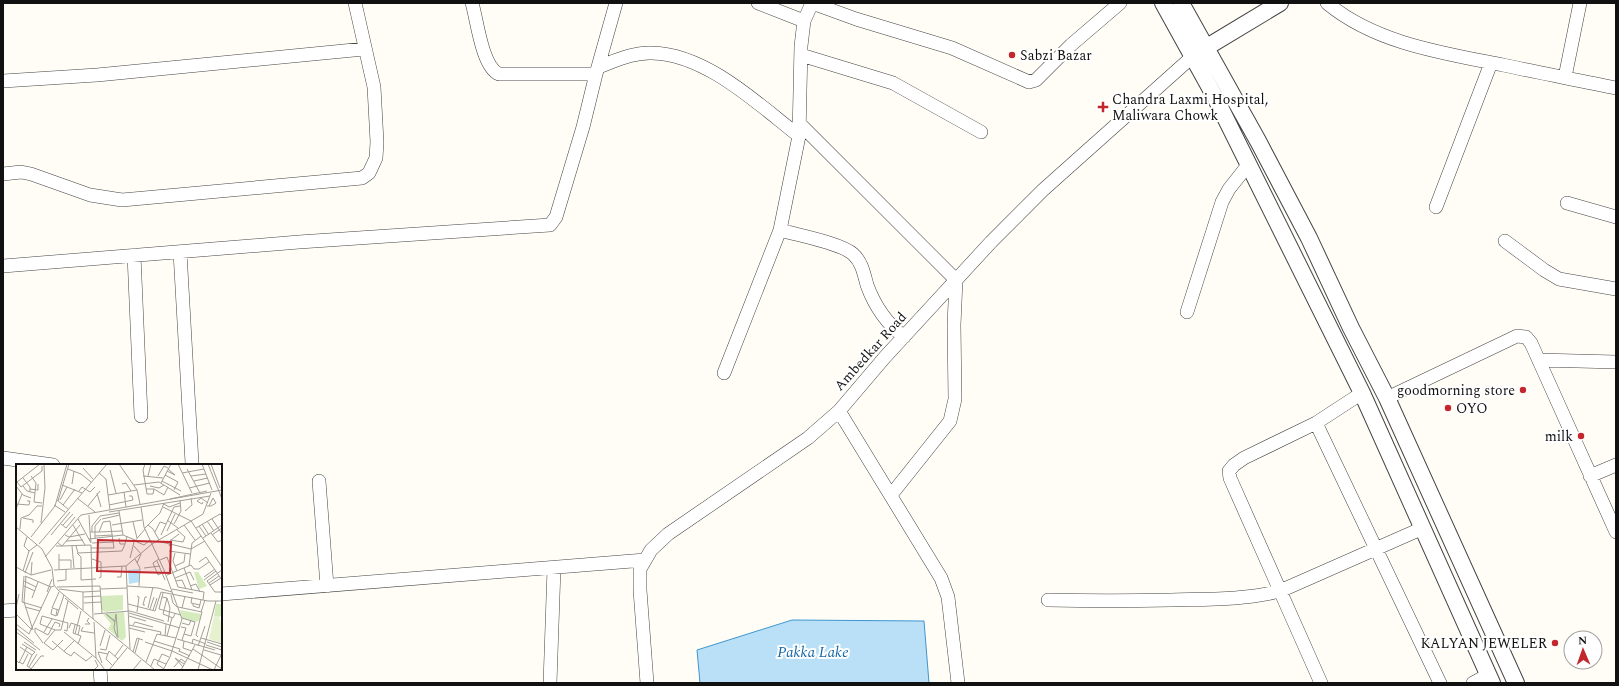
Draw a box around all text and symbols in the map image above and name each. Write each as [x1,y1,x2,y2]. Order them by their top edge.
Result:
place label: Sabzi Bazar [1020,45,1092,66]
marker: Sabzi Bazar [1007,50,1017,60]
place label: Chandra Laxmi Hospital, Maliwara Chowk [1112,89,1268,126]
marker: Chandra Laxmi Hospital, Maliwara Chowk [1097,101,1109,113]
street label: Ambedkar Road [829,307,912,396]
place label: goodmorning store [1397,380,1515,401]
marker: goodmorning store [1518,385,1528,395]
place label: OYO [1456,398,1488,419]
marker: OYO [1443,403,1453,413]
place label: milk [1545,426,1573,447]
marker: milk [1576,431,1586,441]
inset map [16,464,222,670]
north arrow [1563,630,1603,670]
text: N [1578,632,1587,649]
place label: KALYAN JEWELER [1420,633,1548,654]
marker: KALYAN JEWELER [1550,638,1560,648]
water label: Pakka Lake [777,641,849,664]

